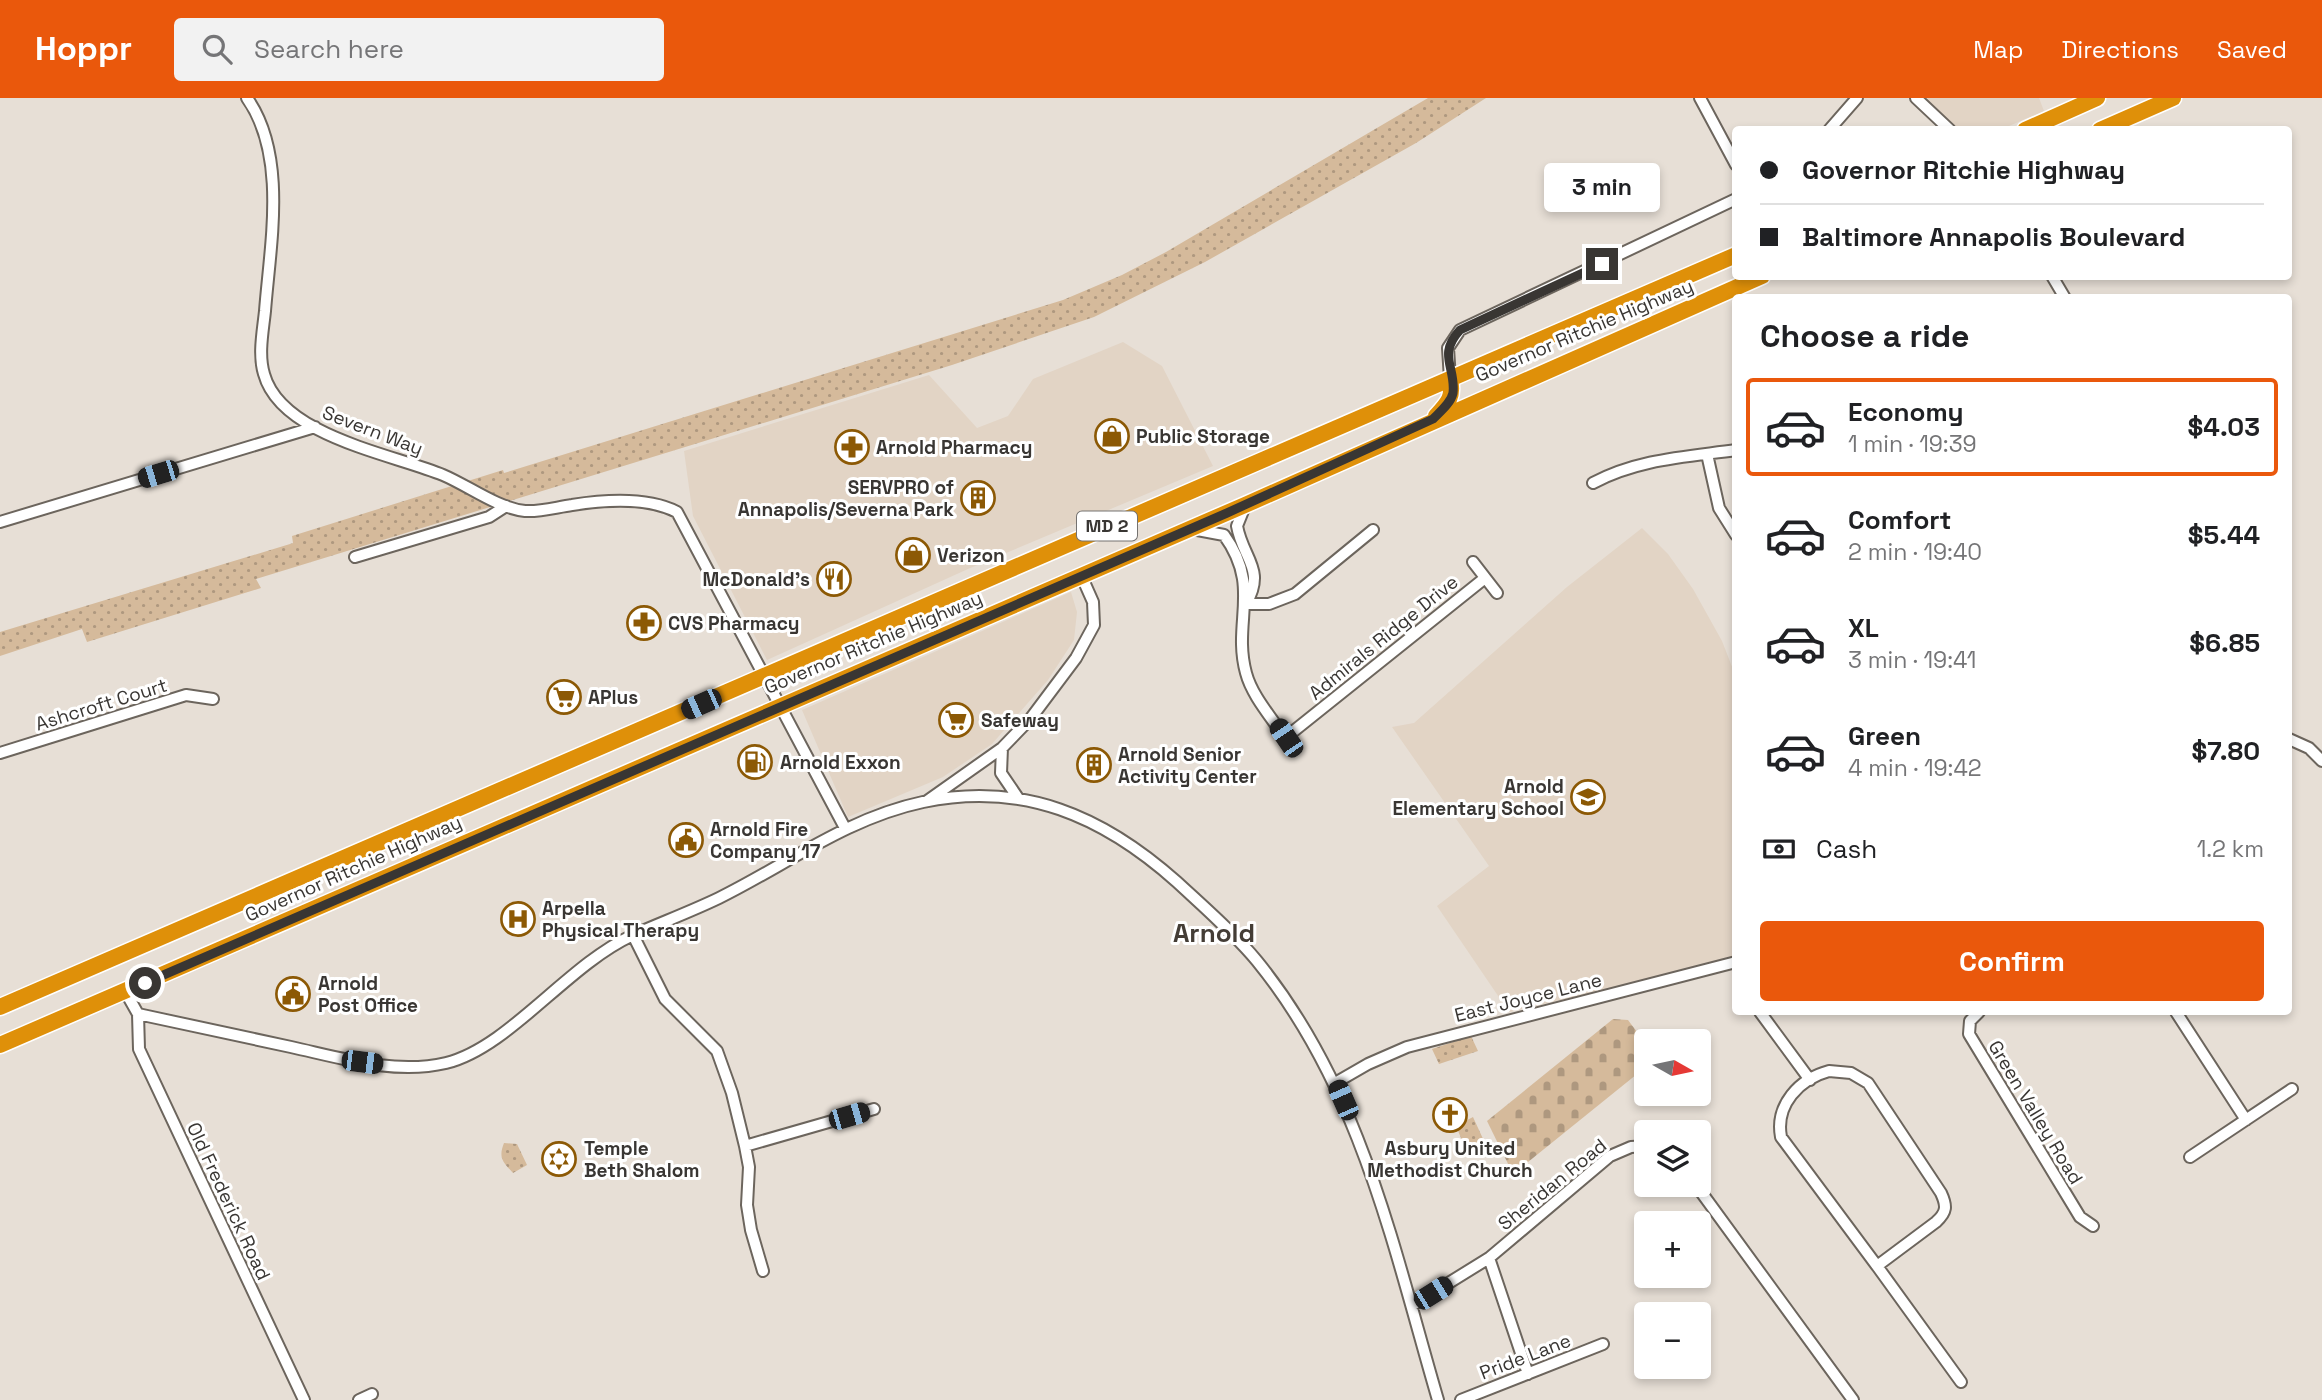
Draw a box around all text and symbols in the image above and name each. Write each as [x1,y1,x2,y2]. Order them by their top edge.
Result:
search box [174,18,664,81]
text: Hoppr [35,28,132,70]
icon: search [198,30,236,68]
text: Search here [254,32,404,66]
text: Map [1973,34,2023,65]
text: Directions [2061,34,2179,65]
text: Saved [2217,34,2287,65]
text: Governor Ritchie Highway [1802,153,2125,187]
callout: 3 min [1544,162,1660,212]
text: 3 min [1572,172,1632,202]
text: Baltimore Annapolis Boulevard [1802,220,2185,254]
route end [1586,248,1618,280]
street label: Governor Ritchie Highway [1471,273,1697,388]
text: Choose a ride [1760,316,1970,356]
text: Economy [1848,395,1964,429]
icon: car [1764,396,1827,459]
street label: Severn Way [319,400,427,461]
text: $4.03 [2188,410,2260,444]
shop icon: Public Storage [1093,417,1131,455]
place label: Public Storage [1136,424,1270,449]
pharmacy icon: Arnold Pharmacy [833,428,871,466]
text: 1 min · 19:39 [1848,429,1977,459]
place label: Arnold Pharmacy [876,435,1032,460]
car [135,458,182,490]
place label: SERVPRO of Annapolis/Severna Park [738,475,954,522]
building icon: SERVPRO of Annapolis/Severna Park [959,479,997,517]
text: Comfort [1848,503,1951,537]
icon: car [1764,504,1827,567]
road number: MD 2 [1077,512,1137,540]
text: $5.44 [2188,518,2260,552]
shop icon: Verizon [894,536,932,574]
text: 2 min · 19:40 [1848,537,1982,567]
place label: Verizon [937,543,1005,568]
restaurant icon: McDonald's [815,560,853,598]
place label: McDonald's [703,567,810,592]
street label: Admirals Ridge Drive [1303,569,1463,705]
street label: Governor Ritchie Highway [760,585,986,700]
pharmacy icon: CVS Pharmacy [625,604,663,642]
place label: CVS Pharmacy [668,611,800,636]
text: XL [1848,611,1879,645]
icon: car [1764,612,1827,675]
text: $6.85 [2189,626,2260,660]
text: 3 min · 19:41 [1848,645,1976,675]
street label: Ashcroft Court [32,673,170,736]
supermarket icon: APlus [545,678,583,716]
place label: APlus [588,685,638,710]
car [678,686,725,722]
supermarket icon: Safeway [937,701,975,739]
place label: Safeway [981,708,1059,733]
car [1266,715,1307,761]
text: Green [1848,719,1921,753]
icon: car [1764,720,1827,783]
text: $7.80 [2191,734,2260,768]
place label: Arnold Senior Activity Center [1118,742,1257,789]
fuel station icon: Arnold Exxon [736,743,774,781]
building icon: Arnold Senior Activity Center [1075,746,1113,784]
place label: Arnold Exxon [780,750,901,775]
text: 4 min · 19:42 [1848,753,1982,783]
place label: Arnold Elementary School [1392,774,1564,821]
school or university icon: Arnold Elementary School [1569,778,1607,816]
street label: Governor Ritchie Highway [241,809,465,928]
place label: Arnold Fire Company 17 [710,817,821,864]
public building icon: Arnold Fire Company 17 [667,821,705,859]
icon: cash [1760,830,1798,868]
text: Cash [1816,832,1877,866]
text: 1.2 km [2197,834,2264,864]
place label: Arpella Physical Therapy [542,896,699,943]
hospital icon: Arpella Physical Therapy [499,900,537,938]
district label: Arnold [1173,916,1255,950]
button: Confirm [1760,921,2264,1001]
route start [129,967,161,999]
street label: East Joyce Lane [1452,967,1604,1028]
place label: Arnold Post Office [318,971,418,1018]
public building icon: Arnold Post Office [274,975,312,1013]
north arrow [1634,1029,1712,1106]
map controls [1634,1029,1711,1379]
street label: Green Valley Road [1983,1036,2088,1189]
car [340,1049,385,1075]
car [1325,1077,1362,1123]
church icon: Asbury United Methodist Church [1431,1096,1469,1134]
car [826,1100,873,1132]
street label: Old Frederick Road [181,1118,276,1284]
button: layers [1634,1120,1711,1197]
street label: Sheridan Road [1493,1133,1612,1236]
place label: Temple Beth Shalom [584,1136,700,1183]
place label: Asbury United Methodist Church [1367,1136,1533,1183]
synagogue icon: Temple Beth Shalom [540,1140,578,1178]
button: + [1634,1211,1711,1288]
car [1410,1273,1457,1313]
button: − [1634,1302,1711,1379]
street label: Pride Lane [1476,1328,1574,1385]

